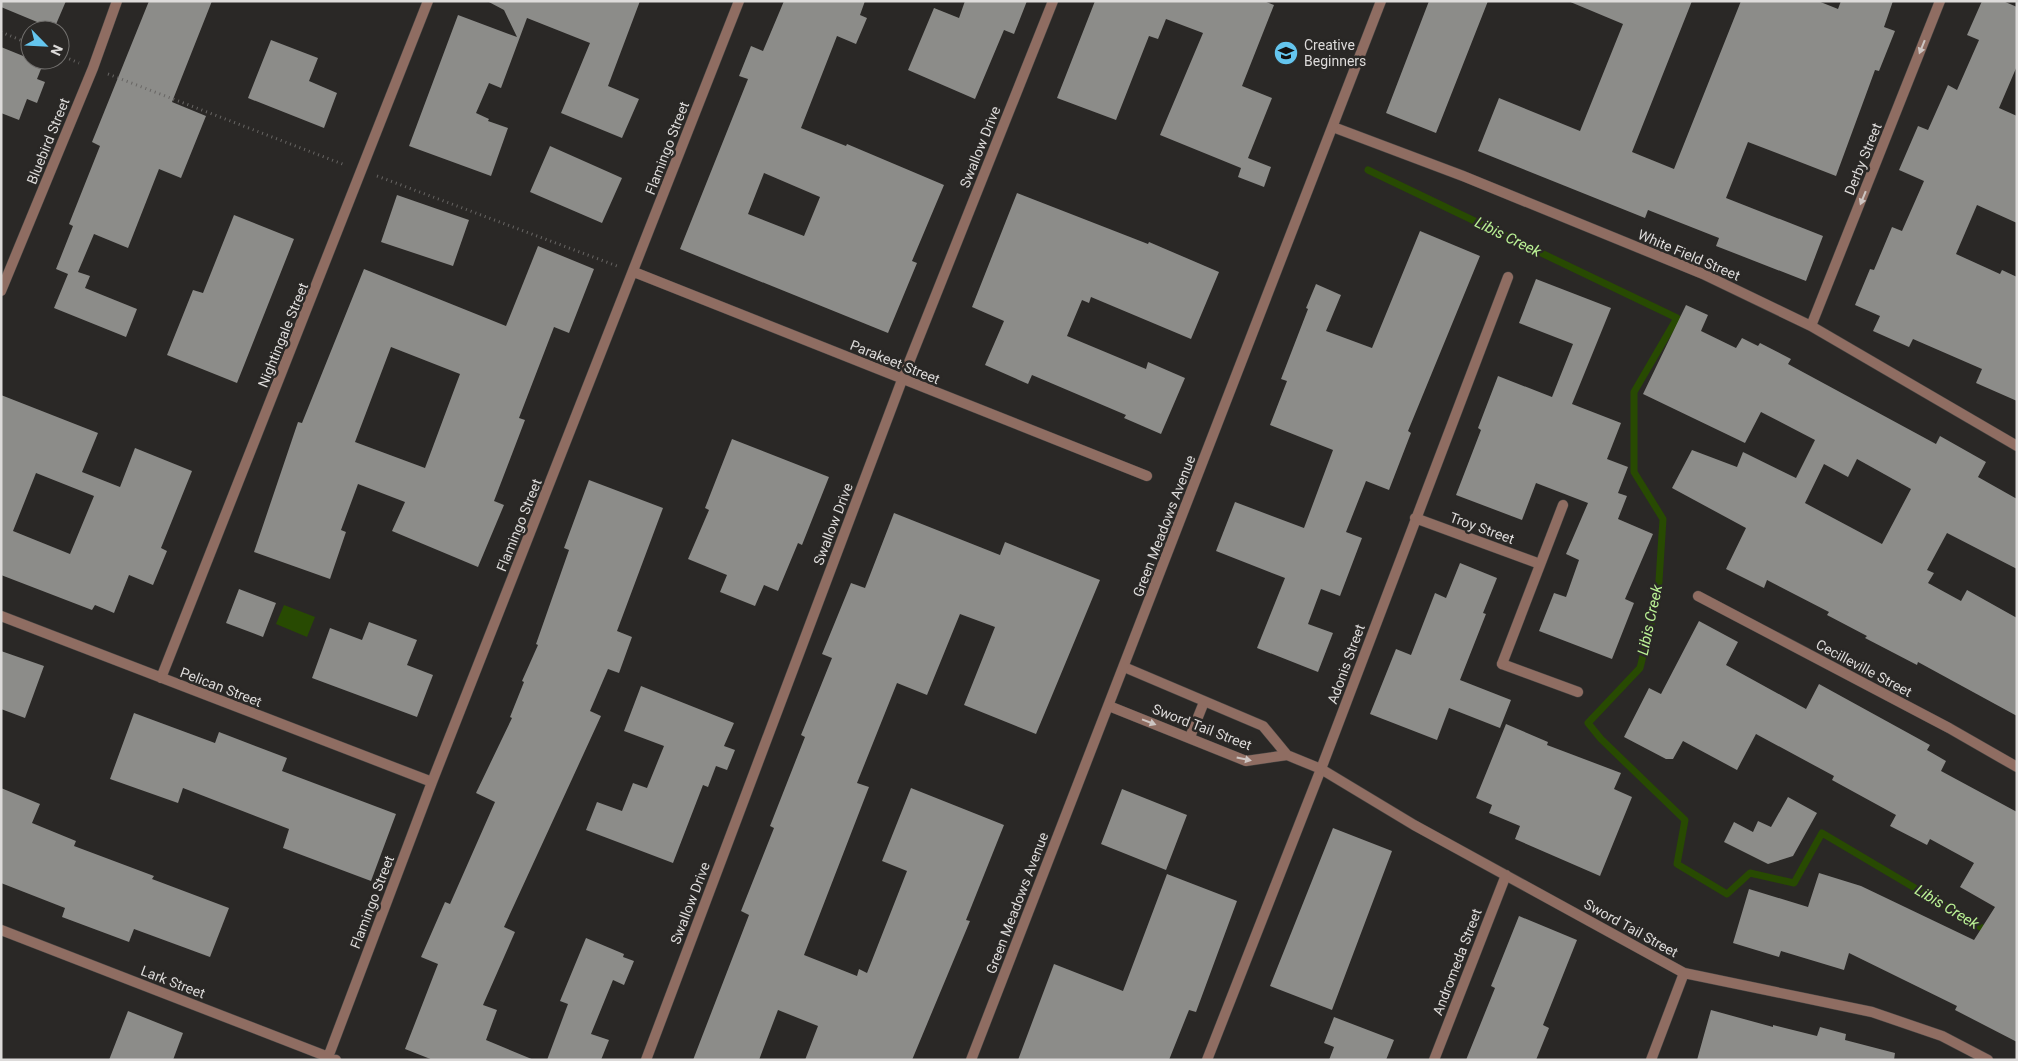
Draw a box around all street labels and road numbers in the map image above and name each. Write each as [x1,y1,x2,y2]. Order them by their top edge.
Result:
street label: Bluebird Street [23,95,73,186]
street label: Flamingo Street [642,99,692,197]
street label: Swallow Drive [956,104,1004,190]
street label: Derby Street [1841,120,1885,197]
street label: White Field Street [1636,226,1743,284]
street label: Nightingale Street [255,280,311,390]
street label: Parakeet Street [848,337,943,387]
street label: Green Meadows Avenue [1130,453,1198,599]
street label: Flamingo Street [493,476,545,574]
street label: Swallow Drive [810,481,856,567]
street label: Troy Street [1448,509,1517,547]
street label: Adonis Street [1324,622,1368,706]
street label: Cecilleville Street [1813,636,1915,700]
street label: Pelican Street [178,664,264,710]
street label: Sword Tail Street [1150,701,1254,753]
street label: Green Meadows Avenue [983,830,1051,976]
street label: Flamingo Street [347,853,397,951]
street label: Swallow Drive [667,860,713,946]
street label: Sword Tail Street [1581,896,1681,961]
street label: Andromeda Street [1429,906,1485,1018]
street label: Lark Street [139,962,208,1002]

